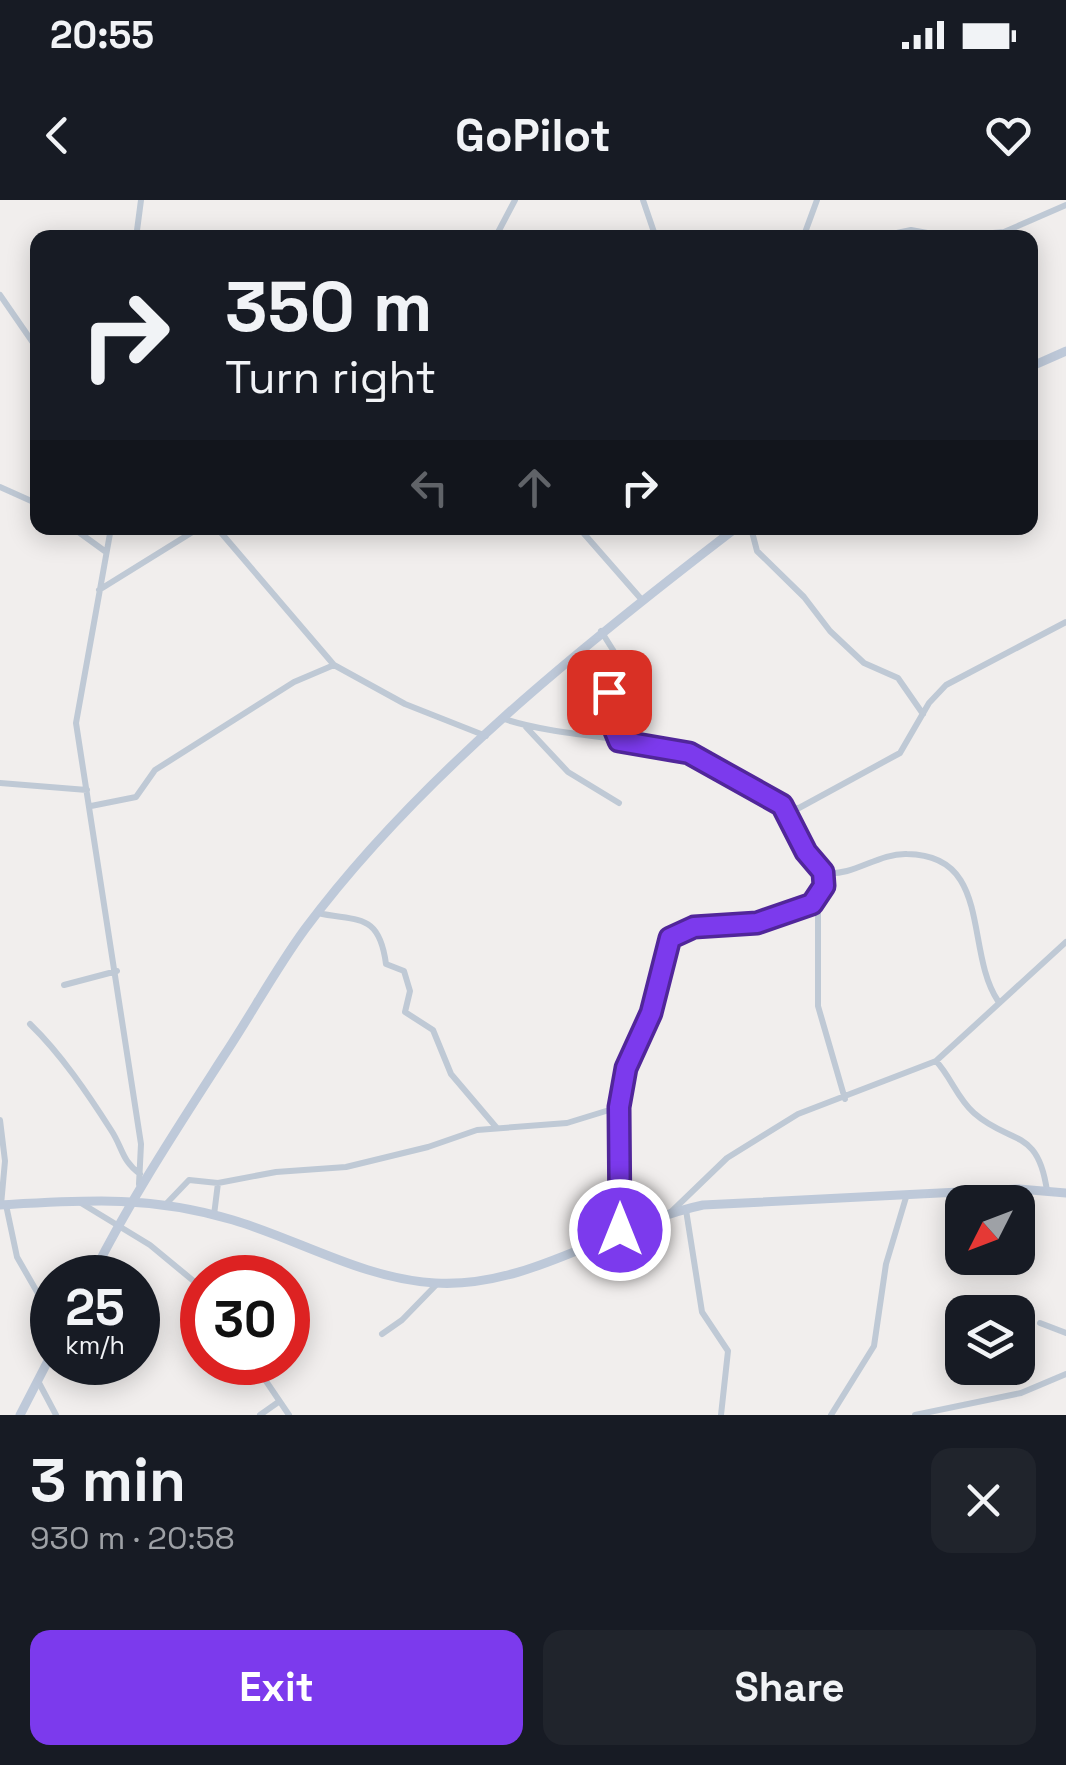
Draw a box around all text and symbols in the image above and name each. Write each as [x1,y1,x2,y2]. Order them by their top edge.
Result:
text: 20:55 [50,11,154,59]
text: GoPilot [455,107,611,164]
icon: back [30,108,85,163]
icon: heart [981,108,1036,163]
text: 350 m [225,262,432,351]
icon: right [60,270,190,400]
text: Turn right [225,349,436,406]
icon: left [402,460,457,515]
icon: ahead [507,460,562,515]
icon: right [612,460,667,515]
pin [567,650,652,735]
icon: arrive [582,665,637,720]
position arrow [568,1178,672,1282]
north arrow [945,1185,1035,1275]
map controls [945,1185,1035,1385]
speed limit sign: 30 [180,1255,310,1385]
text: 25 [65,1276,125,1340]
button: layers [945,1295,1035,1385]
text: km/h [65,1329,125,1361]
text: 3 min [30,1442,186,1519]
button: close [931,1448,1036,1553]
text: 930 m · 20:58 [30,1518,235,1558]
button: Exit [30,1630,523,1745]
button: Share [543,1630,1036,1745]

